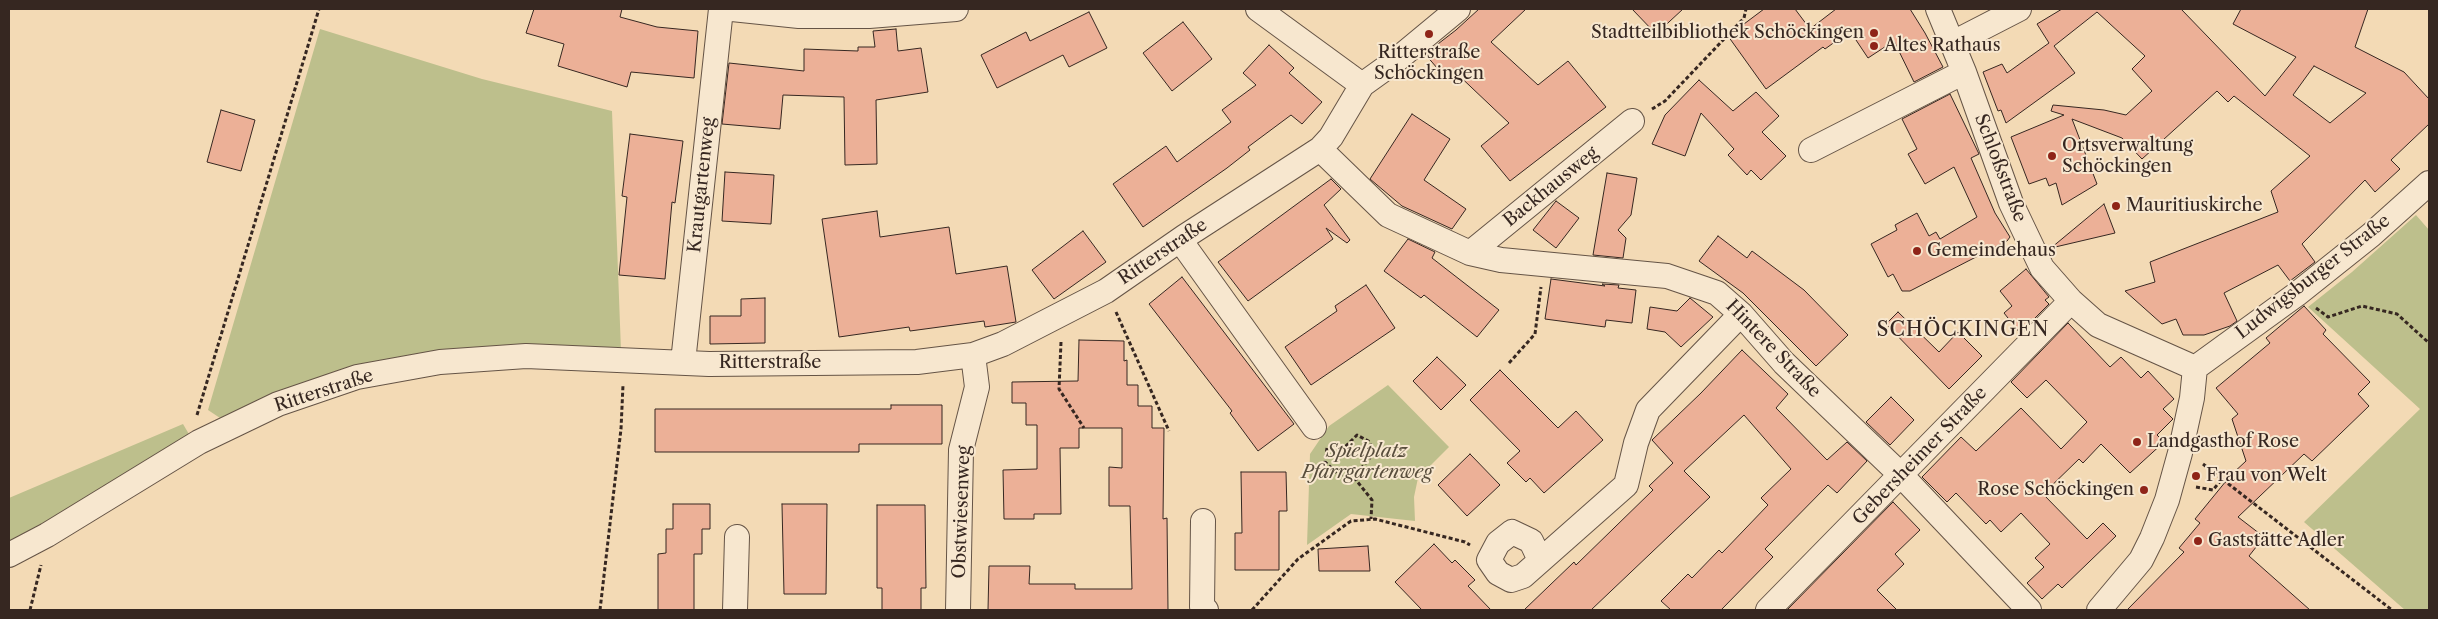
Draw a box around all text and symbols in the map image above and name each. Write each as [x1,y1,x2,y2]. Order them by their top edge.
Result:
place label: Stadtteilbibliothek Schöckingen [1591,22,1864,44]
marker: Stadtteilbibliothek Schöckingen [1868,27,1880,39]
marker: Ritterstraße Schöckingen [1423,28,1435,40]
place label: Altes Rathaus [1884,35,2000,57]
marker: Altes Rathaus [1868,40,1880,52]
place label: Ritterstraße Schöckingen [1374,42,1484,84]
street label: Schloßstraße [1969,111,2031,225]
street label: Krautgartenweg [684,116,720,254]
place label: Ortsverwaltung Schöckingen [2062,135,2193,178]
street label: Backhausweg [1499,142,1603,232]
marker: Ortsverwaltung Schöckingen [2046,150,2058,162]
place label: Mauritiuskirche [2126,195,2262,217]
marker: Mauritiuskirche [2110,200,2122,212]
street label: Ludwigsburger Straße [2232,210,2394,344]
street label: Ritterstraße [1114,214,1212,290]
place label: Gemeindehaus [1927,240,2056,262]
marker: Gemeindehaus [1911,245,1923,257]
street label: Hintere Straße [1721,296,1825,402]
district label: SCHÖCKINGEN [1875,318,2051,342]
street label: Ritterstraße [719,352,821,374]
street label: Ritterstraße [272,365,376,417]
street label: Gebersheimer Straße [1848,382,1992,530]
place label: Landgasthof Rose [2147,431,2299,453]
marker: Landgasthof Rose [2131,436,2143,448]
park label: Spielplatz Pfarrgartenweg [1302,441,1432,484]
street label: Obstwiesenweg [949,445,975,579]
place label: Frau von Welt [2206,465,2327,487]
marker: Frau von Welt [2190,470,2202,482]
place label: Rose Schöckingen [1977,479,2134,501]
marker: Rose Schöckingen [2138,484,2150,496]
place label: Gaststätte Adler [2208,530,2344,552]
marker: Gaststätte Adler [2192,535,2204,547]

